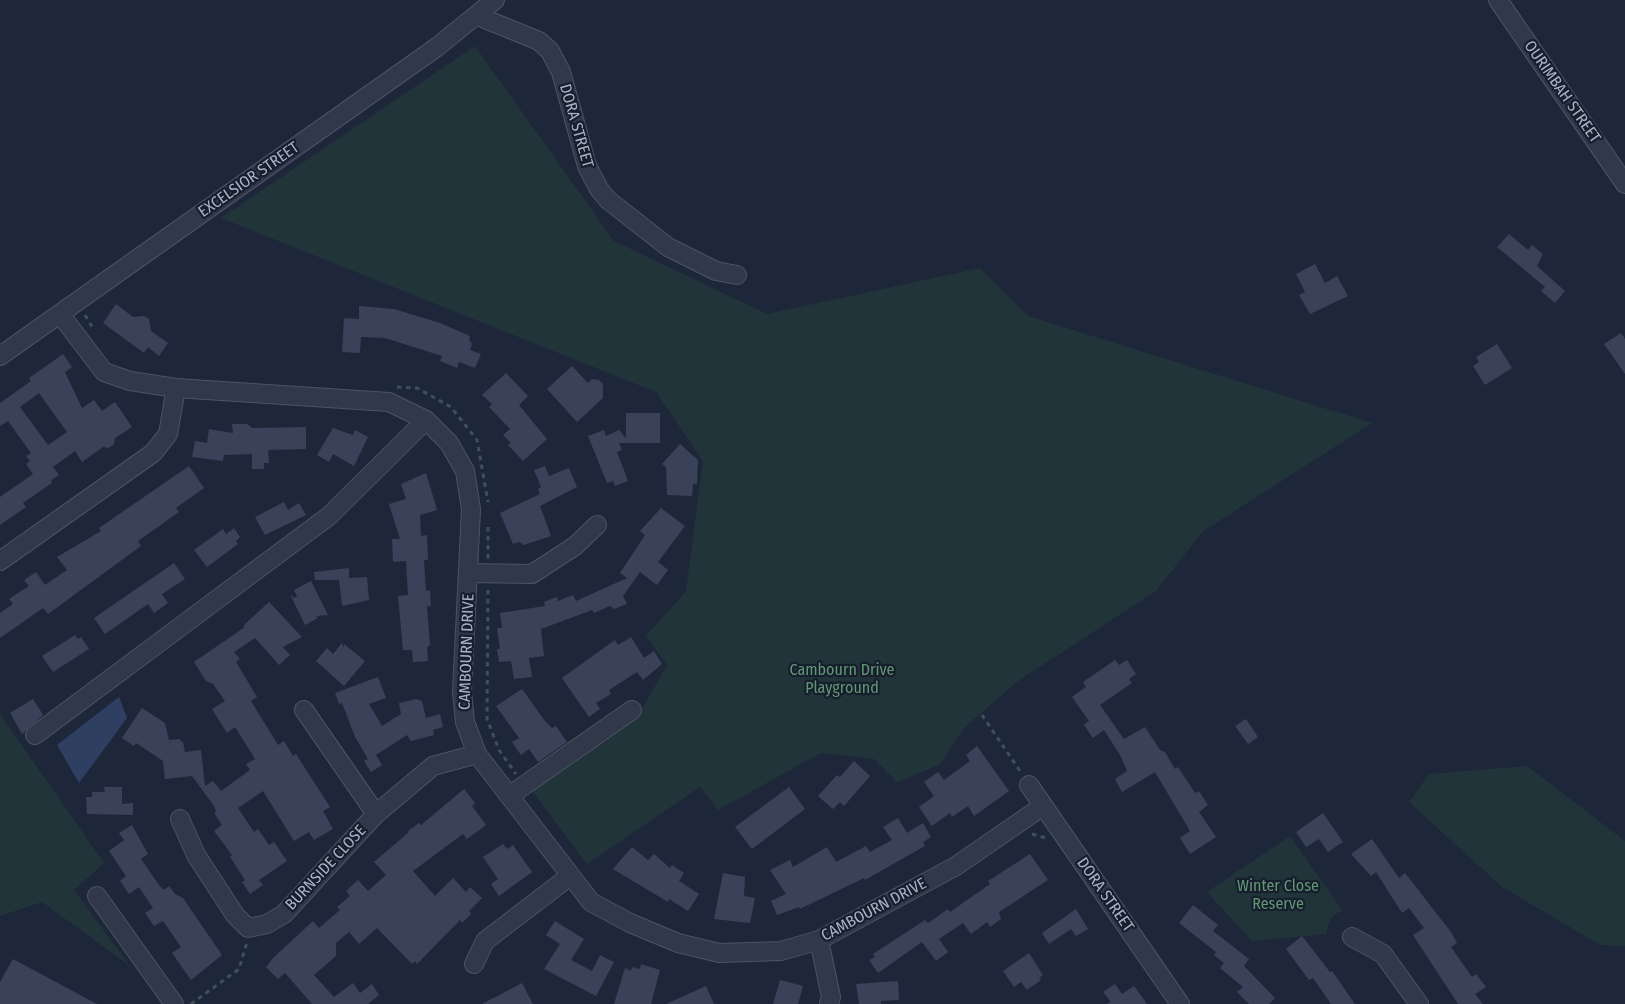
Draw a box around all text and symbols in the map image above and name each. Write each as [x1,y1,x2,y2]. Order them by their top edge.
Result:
street label: OURIMBAH STREET [1520,37,1604,147]
street label: DORA STREET [555,82,597,170]
street label: EXCELSIOR STREET [195,138,303,222]
street label: CAMBOURN DRIVE [455,594,479,710]
park label: Cambourn Drive Playground [789,661,895,699]
street label: BURNSIDE CLOSE [282,821,370,915]
street label: DORA STREET [1072,854,1138,936]
street label: CAMBOURN DRIVE [818,874,930,946]
park label: Winter Close Reserve [1237,877,1319,915]

